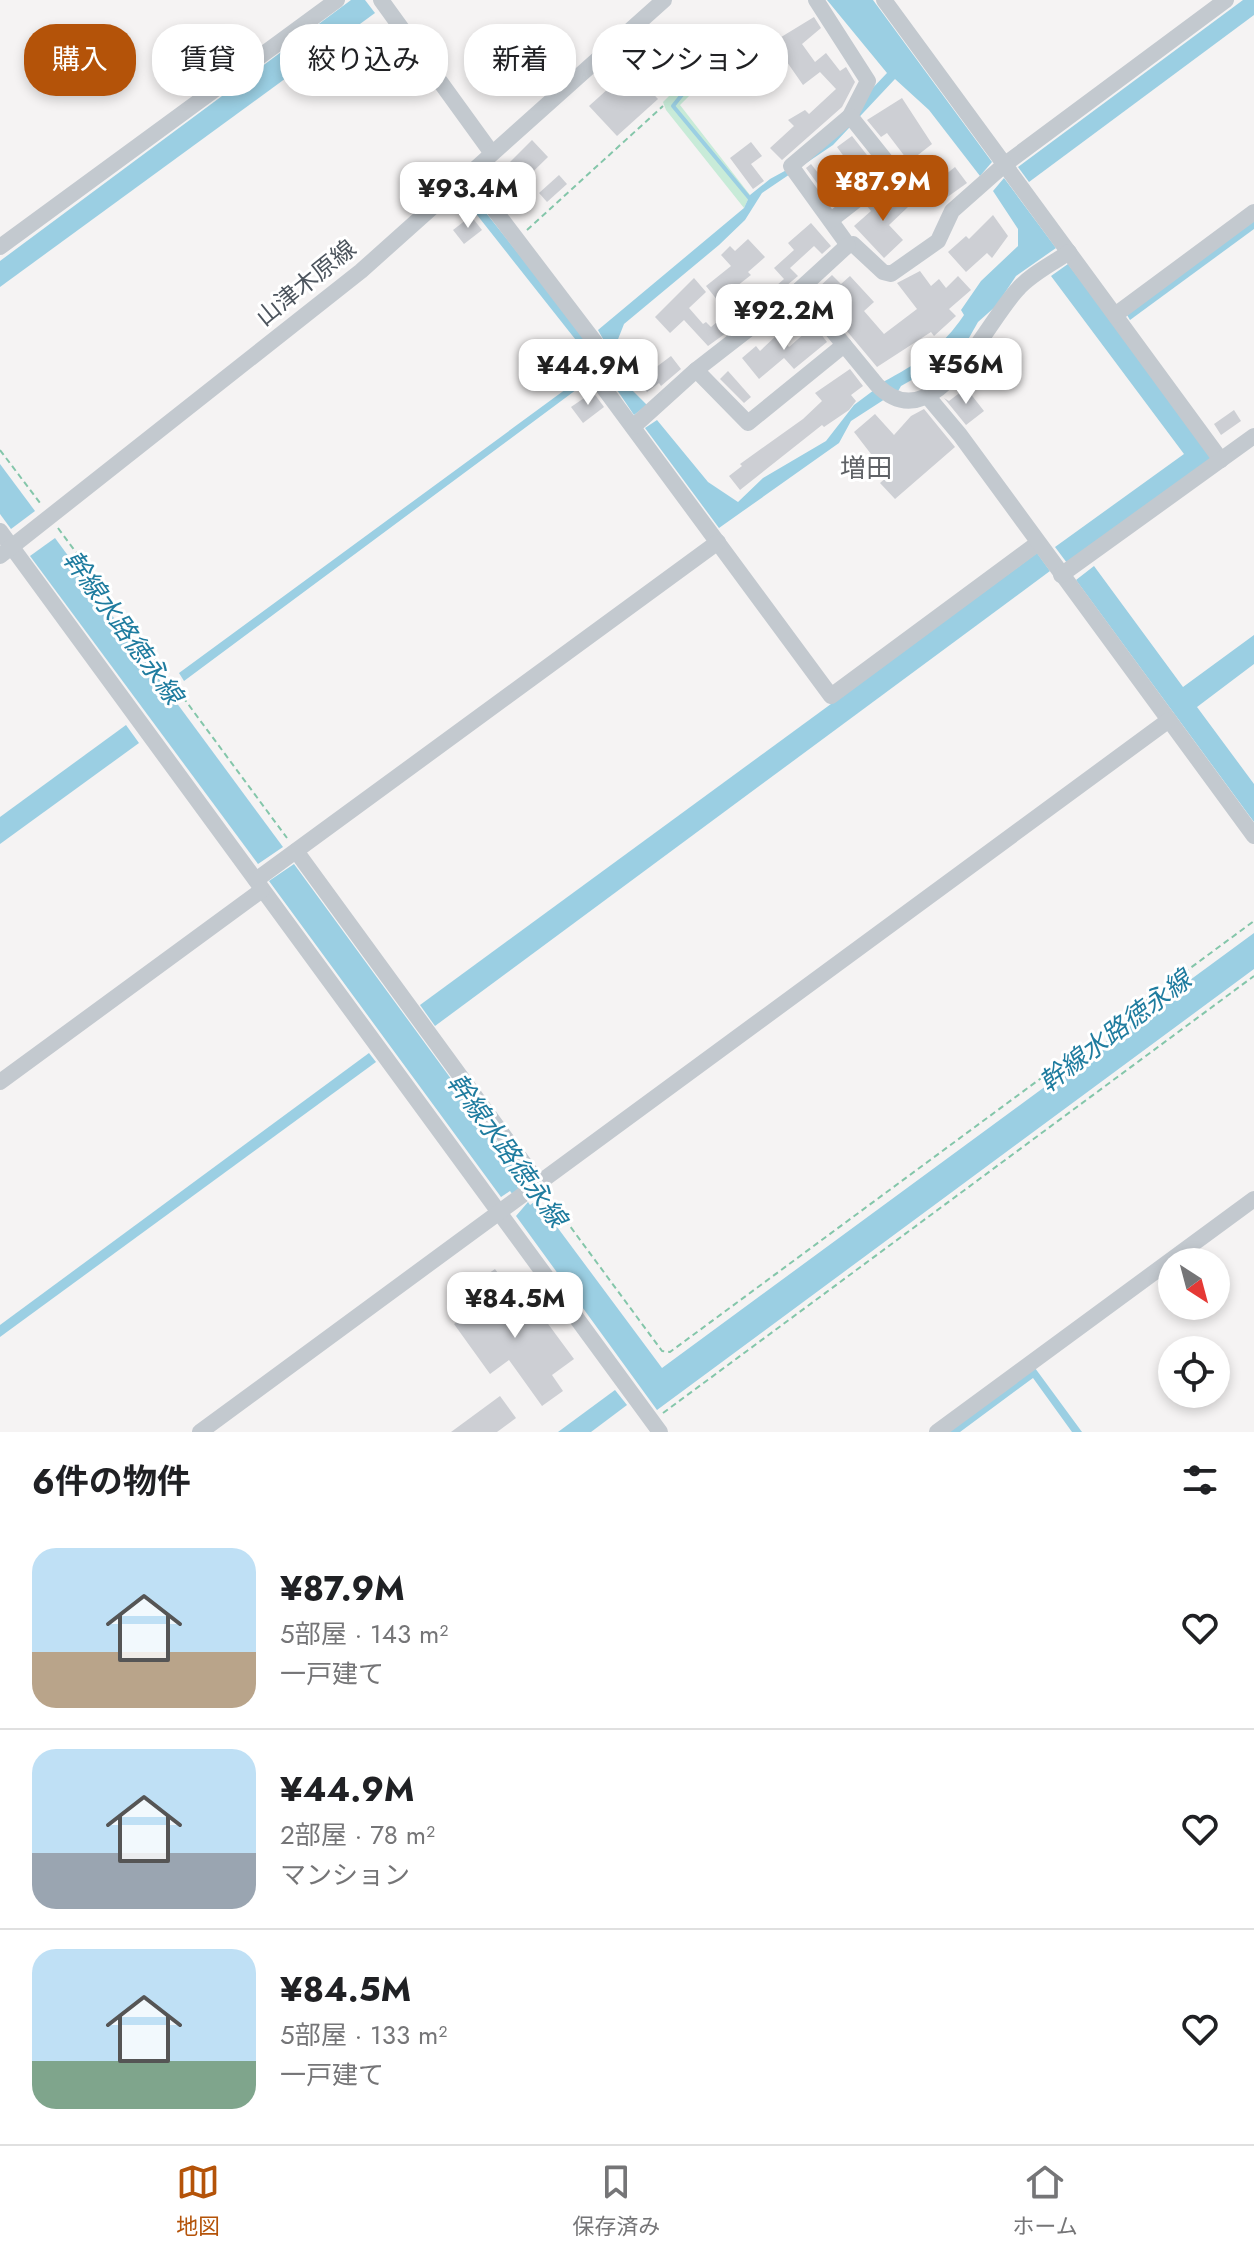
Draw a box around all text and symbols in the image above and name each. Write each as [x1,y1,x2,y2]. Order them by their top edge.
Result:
chip: 購入 [24,24,136,96]
chip: 賃貸 [152,24,264,96]
chip: 絞り込み [280,24,448,96]
chip: 新着 [464,24,576,96]
chip: マンション [592,24,788,96]
pin: ¥87.9M [818,155,948,223]
pin: ¥93.4M [403,162,533,230]
text: ¥87.9M [835,162,931,200]
text: ¥93.4M [418,169,518,207]
street label: 山津木原線 [248,231,363,334]
pin: ¥92.2M [719,284,849,352]
text: ¥92.2M [734,291,834,329]
pin: ¥56M [919,338,1013,406]
pin: ¥44.9M [523,339,653,407]
text: ¥56M [929,345,1003,383]
text: ¥44.9M [537,346,639,384]
district label: 増田 [840,449,892,487]
water label: 幹線水路徳永線 [54,542,194,714]
water label: 幹線水路徳永線 [1031,959,1202,1101]
water label: 幹線水路徳永線 [438,1065,578,1237]
north arrow [1158,1248,1230,1320]
map controls [1158,1248,1230,1408]
pin: ¥84.5M [450,1272,580,1340]
text: ¥84.5M [465,1279,565,1317]
button: locate [1158,1336,1230,1408]
text: 6件の物件 [32,1457,191,1506]
icon: filters [1178,1458,1222,1502]
text: ¥87.9M [280,1564,405,1613]
icon: home [96,1580,192,1676]
icon: heart [1178,1606,1222,1650]
text: 5部屋 · 143 m² [280,1615,448,1653]
text: 一戸建て [280,1655,384,1693]
text: ¥44.9M [280,1765,414,1814]
icon: home [96,1781,192,1877]
icon: heart [1178,1807,1222,1851]
text: 2部屋 · 78 m² [280,1816,435,1854]
text: マンション [280,1856,410,1894]
text: ¥84.5M [280,1965,411,2014]
icon: home [96,1981,192,2077]
icon: heart [1178,2007,1222,2051]
text: 5部屋 · 133 m² [280,2016,447,2054]
text: 一戸建て [280,2056,384,2094]
tab: 地図 [176,2160,220,2242]
tab: 保存済み [572,2160,660,2242]
tab: ホーム [1013,2160,1078,2242]

